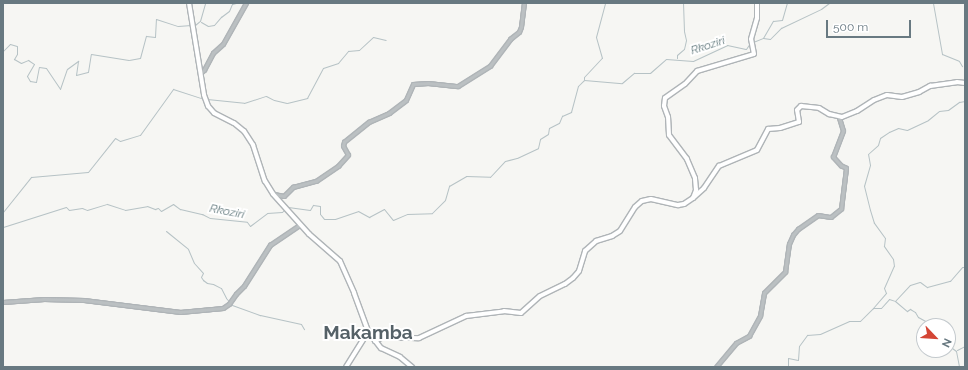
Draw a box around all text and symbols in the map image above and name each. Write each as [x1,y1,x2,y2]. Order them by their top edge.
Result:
scale bar [828,12,913,38]
text: 500 m [833,20,868,34]
water label: Rkoziri [689,34,727,58]
water label: Rkoziri [208,202,246,222]
north arrow [916,318,956,358]
district label: Makamba [323,322,413,344]
text: N [939,336,954,349]

